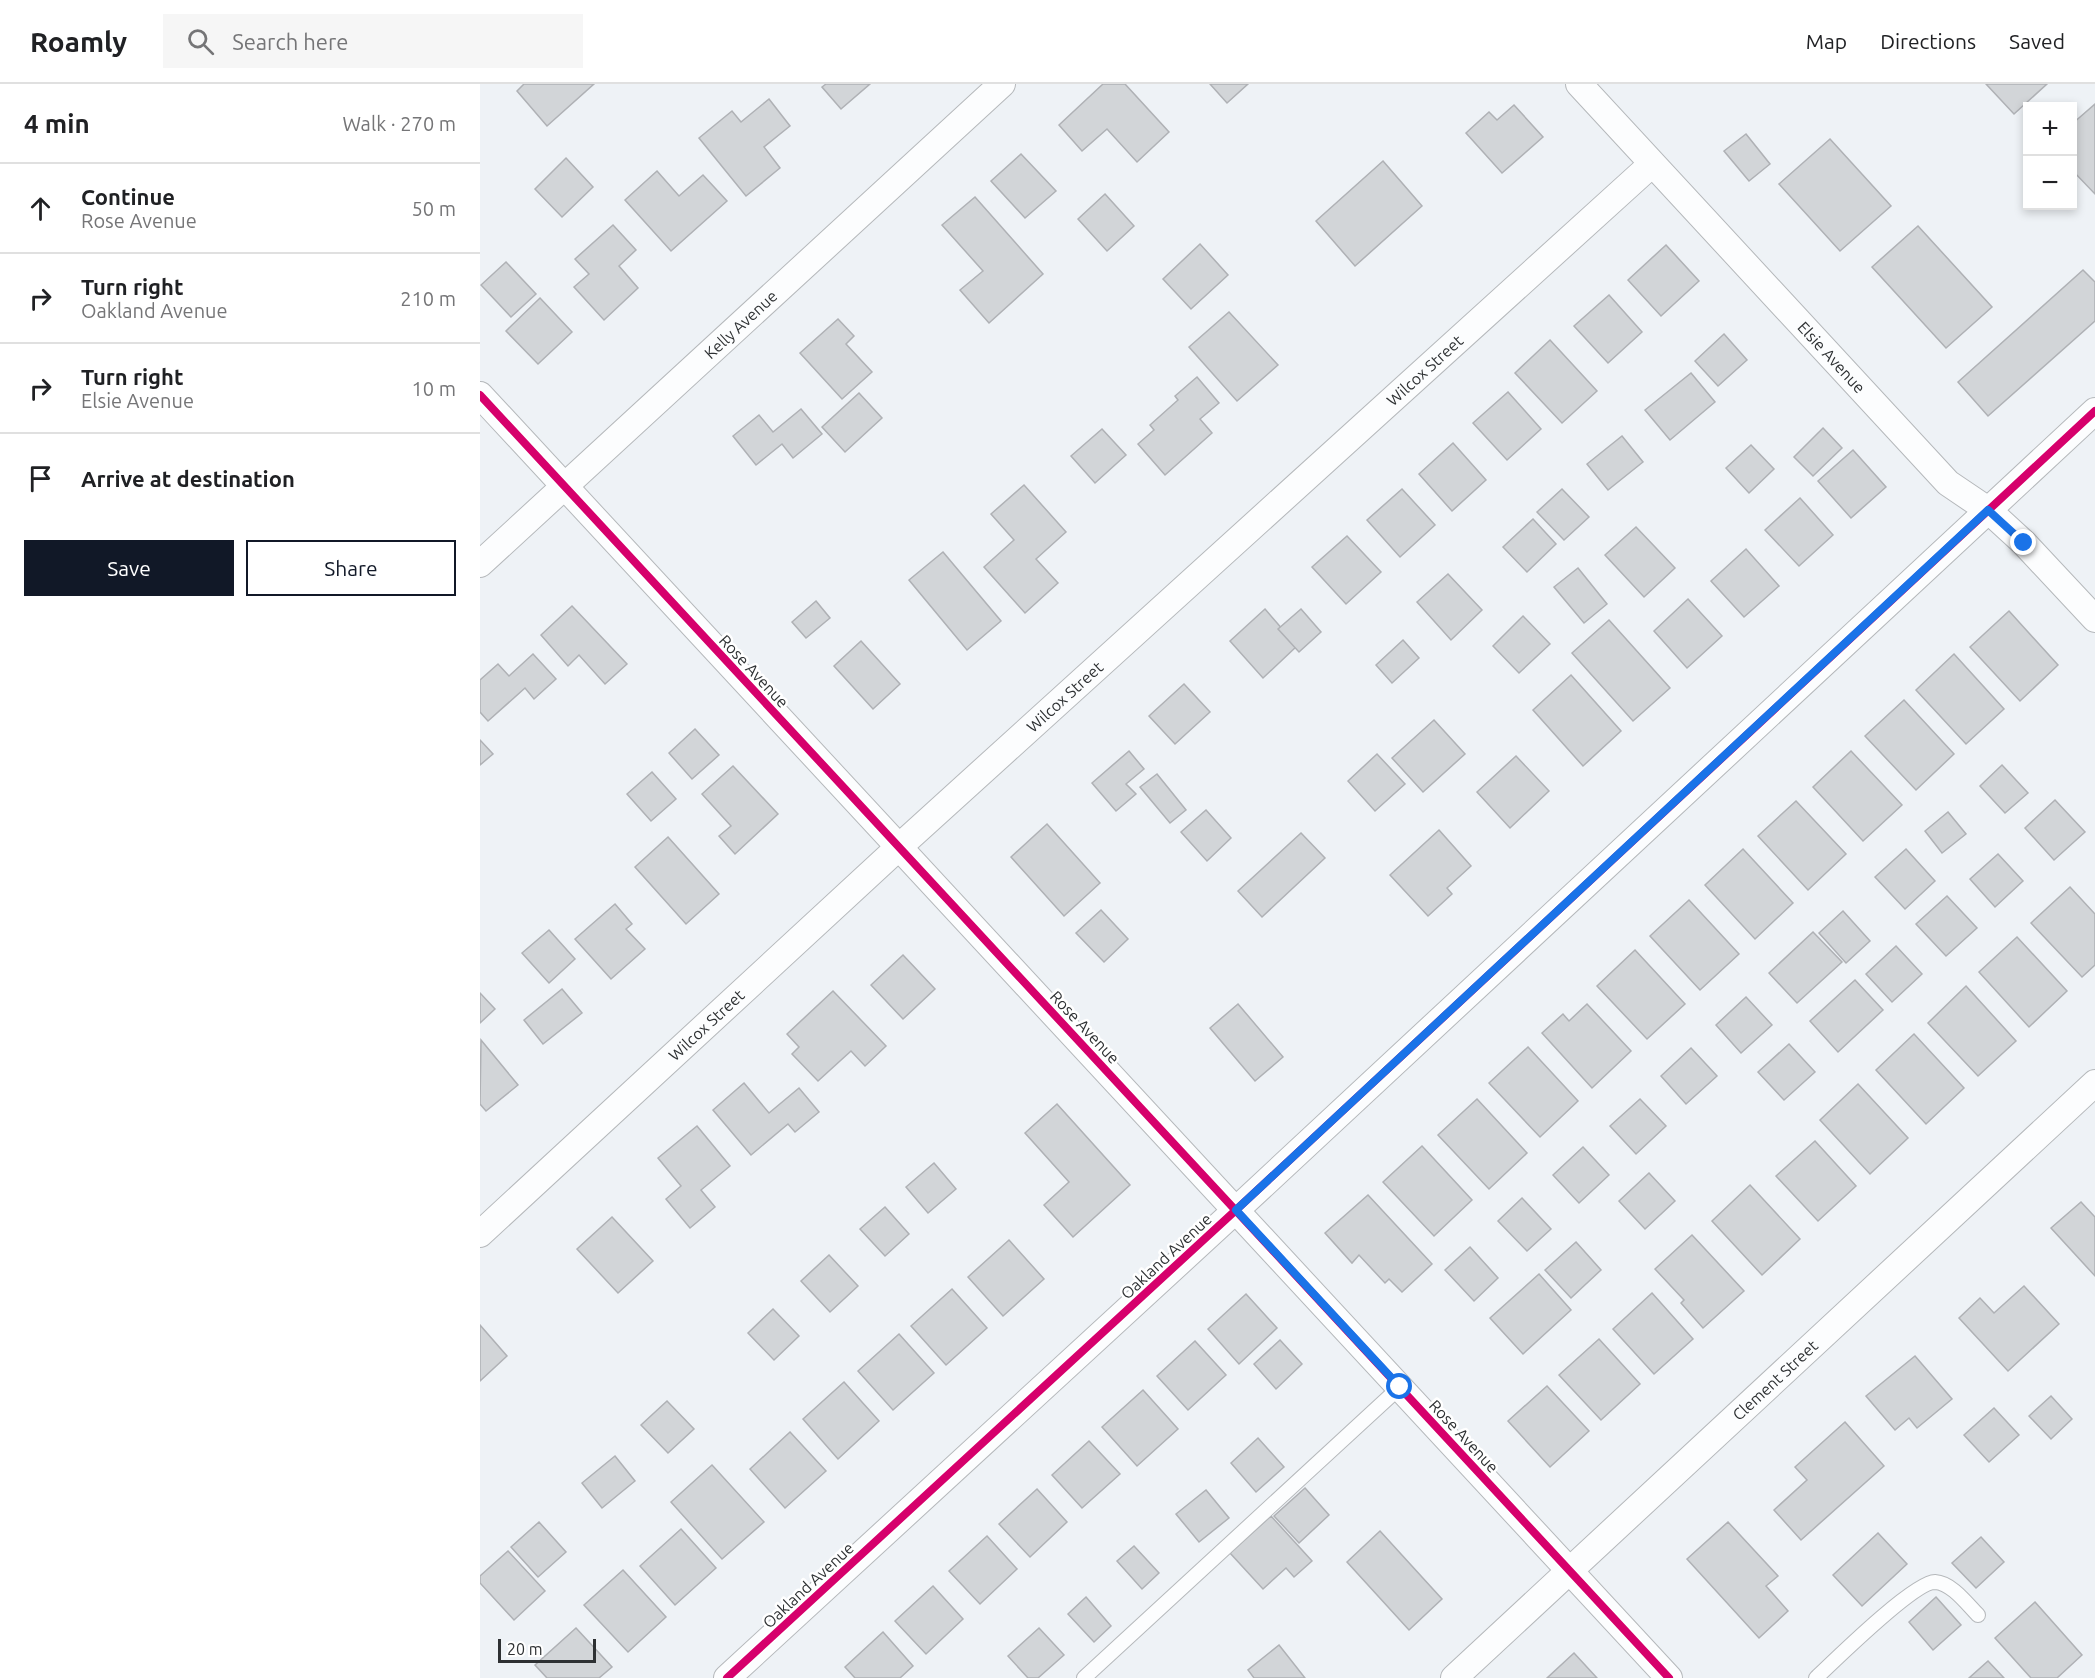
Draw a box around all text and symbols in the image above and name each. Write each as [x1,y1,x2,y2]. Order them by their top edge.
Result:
search box [163,14,583,68]
icon: search [184,25,217,58]
text: Roamly [30,26,127,57]
text: Search here [232,29,348,54]
text: Map [1806,29,1847,53]
text: Directions [1880,29,1976,53]
text: Saved [2009,29,2065,53]
map controls [2023,102,2077,210]
button: + [2023,102,2077,156]
text: 4 min [24,109,90,138]
text: Walk · 270 m [343,112,456,135]
button: − [2023,156,2077,210]
text: Continue [81,184,175,209]
icon: ahead [24,192,57,225]
text: 50 m [412,197,456,220]
text: Rose Avenue [81,209,197,232]
text: Turn right [81,274,183,299]
icon: right [24,282,57,315]
text: 210 m [400,287,456,310]
street label: Kelly Avenue [701,287,781,362]
text: Oakland Avenue [81,299,228,322]
street label: Elsie Avenue [1794,318,1869,396]
street label: Wilcox Street [1383,331,1467,409]
text: Turn right [81,364,183,389]
icon: right [24,372,57,405]
text: 10 m [412,377,456,400]
text: Elsie Avenue [81,389,194,412]
icon: arrive [24,462,57,495]
text: Arrive at destination [81,466,295,491]
route end [2010,529,2036,555]
button: Save [24,540,234,596]
button: Share [246,540,456,596]
street label: Rose Avenue [716,631,792,711]
street label: Wilcox Street [1023,657,1107,736]
street label: Wilcox Street [665,985,748,1064]
street label: Rose Avenue [1047,987,1123,1067]
street label: Oakland Avenue [1117,1209,1215,1303]
street label: Clement Street [1729,1336,1822,1424]
route start [1386,1373,1412,1399]
street label: Rose Avenue [1426,1396,1502,1476]
street label: Oakland Avenue [759,1538,857,1632]
scale bar [498,1636,596,1664]
text: 20 m [507,1640,543,1658]

